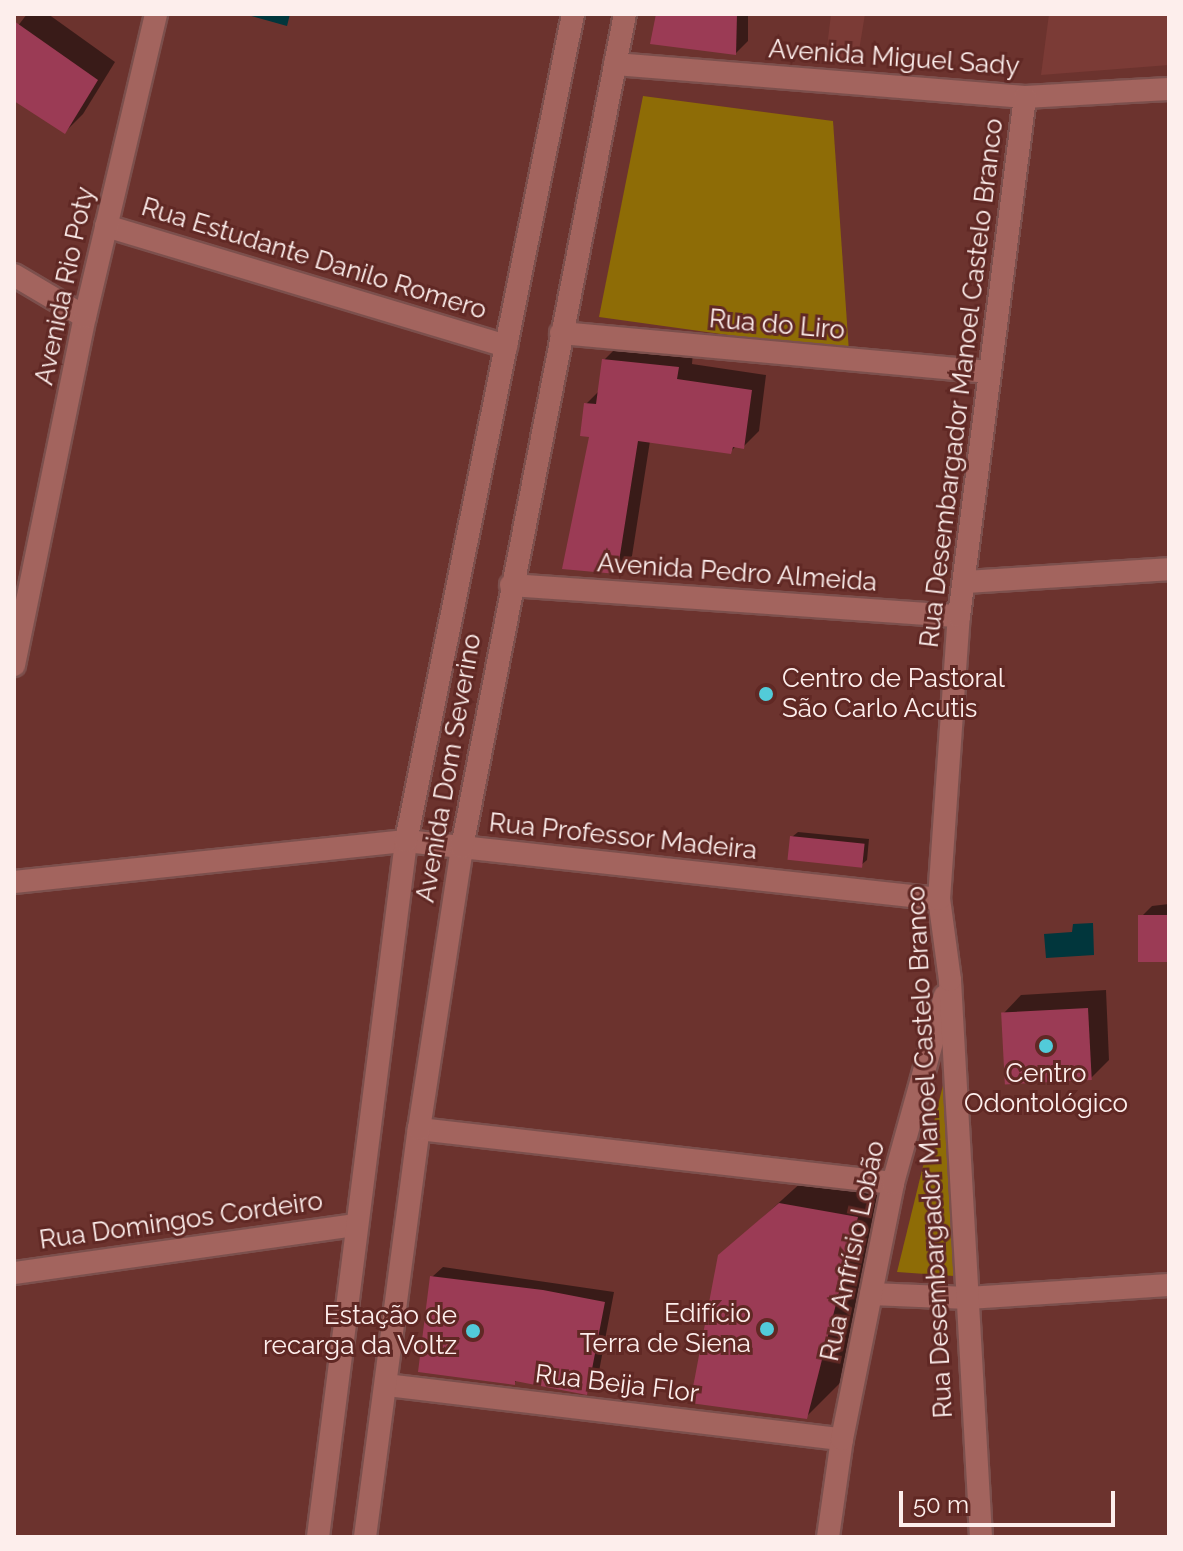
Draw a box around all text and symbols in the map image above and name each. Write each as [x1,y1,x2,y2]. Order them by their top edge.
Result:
street label: Avenida Miguel Sady [767,34,1021,82]
street label: Rua Desembargador Manoel Castelo Branco [914,116,1010,650]
street label: Avenida Rio Poty [29,184,101,388]
street label: Rua Estudante Danilo Romero [138,192,490,326]
street label: Rua do Liro [708,304,846,346]
street label: Avenida Pedro Almeida [596,548,878,598]
street label: Avenida Dom Severino [410,631,488,905]
place label: Centro de Pastoral São Carlo Acutis [782,663,1005,724]
marker: Centro de Pastoral São Carlo Acutis [757,685,775,703]
street label: Rua Professor Madeira [487,807,759,867]
street label: Rua Desembargador Manoel Castelo Branco [900,884,960,1420]
marker: Centro Odontológico [1037,1037,1055,1055]
place label: Centro Odontológico [964,1058,1128,1120]
street label: Rua Anfrísio Lobão [814,1138,892,1364]
street label: Rua Domingos Cordeiro [37,1186,325,1256]
place label: Edifício Terra de Siena [580,1298,751,1360]
place label: Estação de recarga da Voltz [262,1300,457,1362]
marker: Edifício Terra de Siena [758,1320,776,1338]
marker: Estação de recarga da Voltz [464,1322,482,1340]
street label: Rua Beija Flor [533,1358,701,1410]
scale bar [903,1475,1119,1525]
text: 50 m [913,1490,969,1519]

